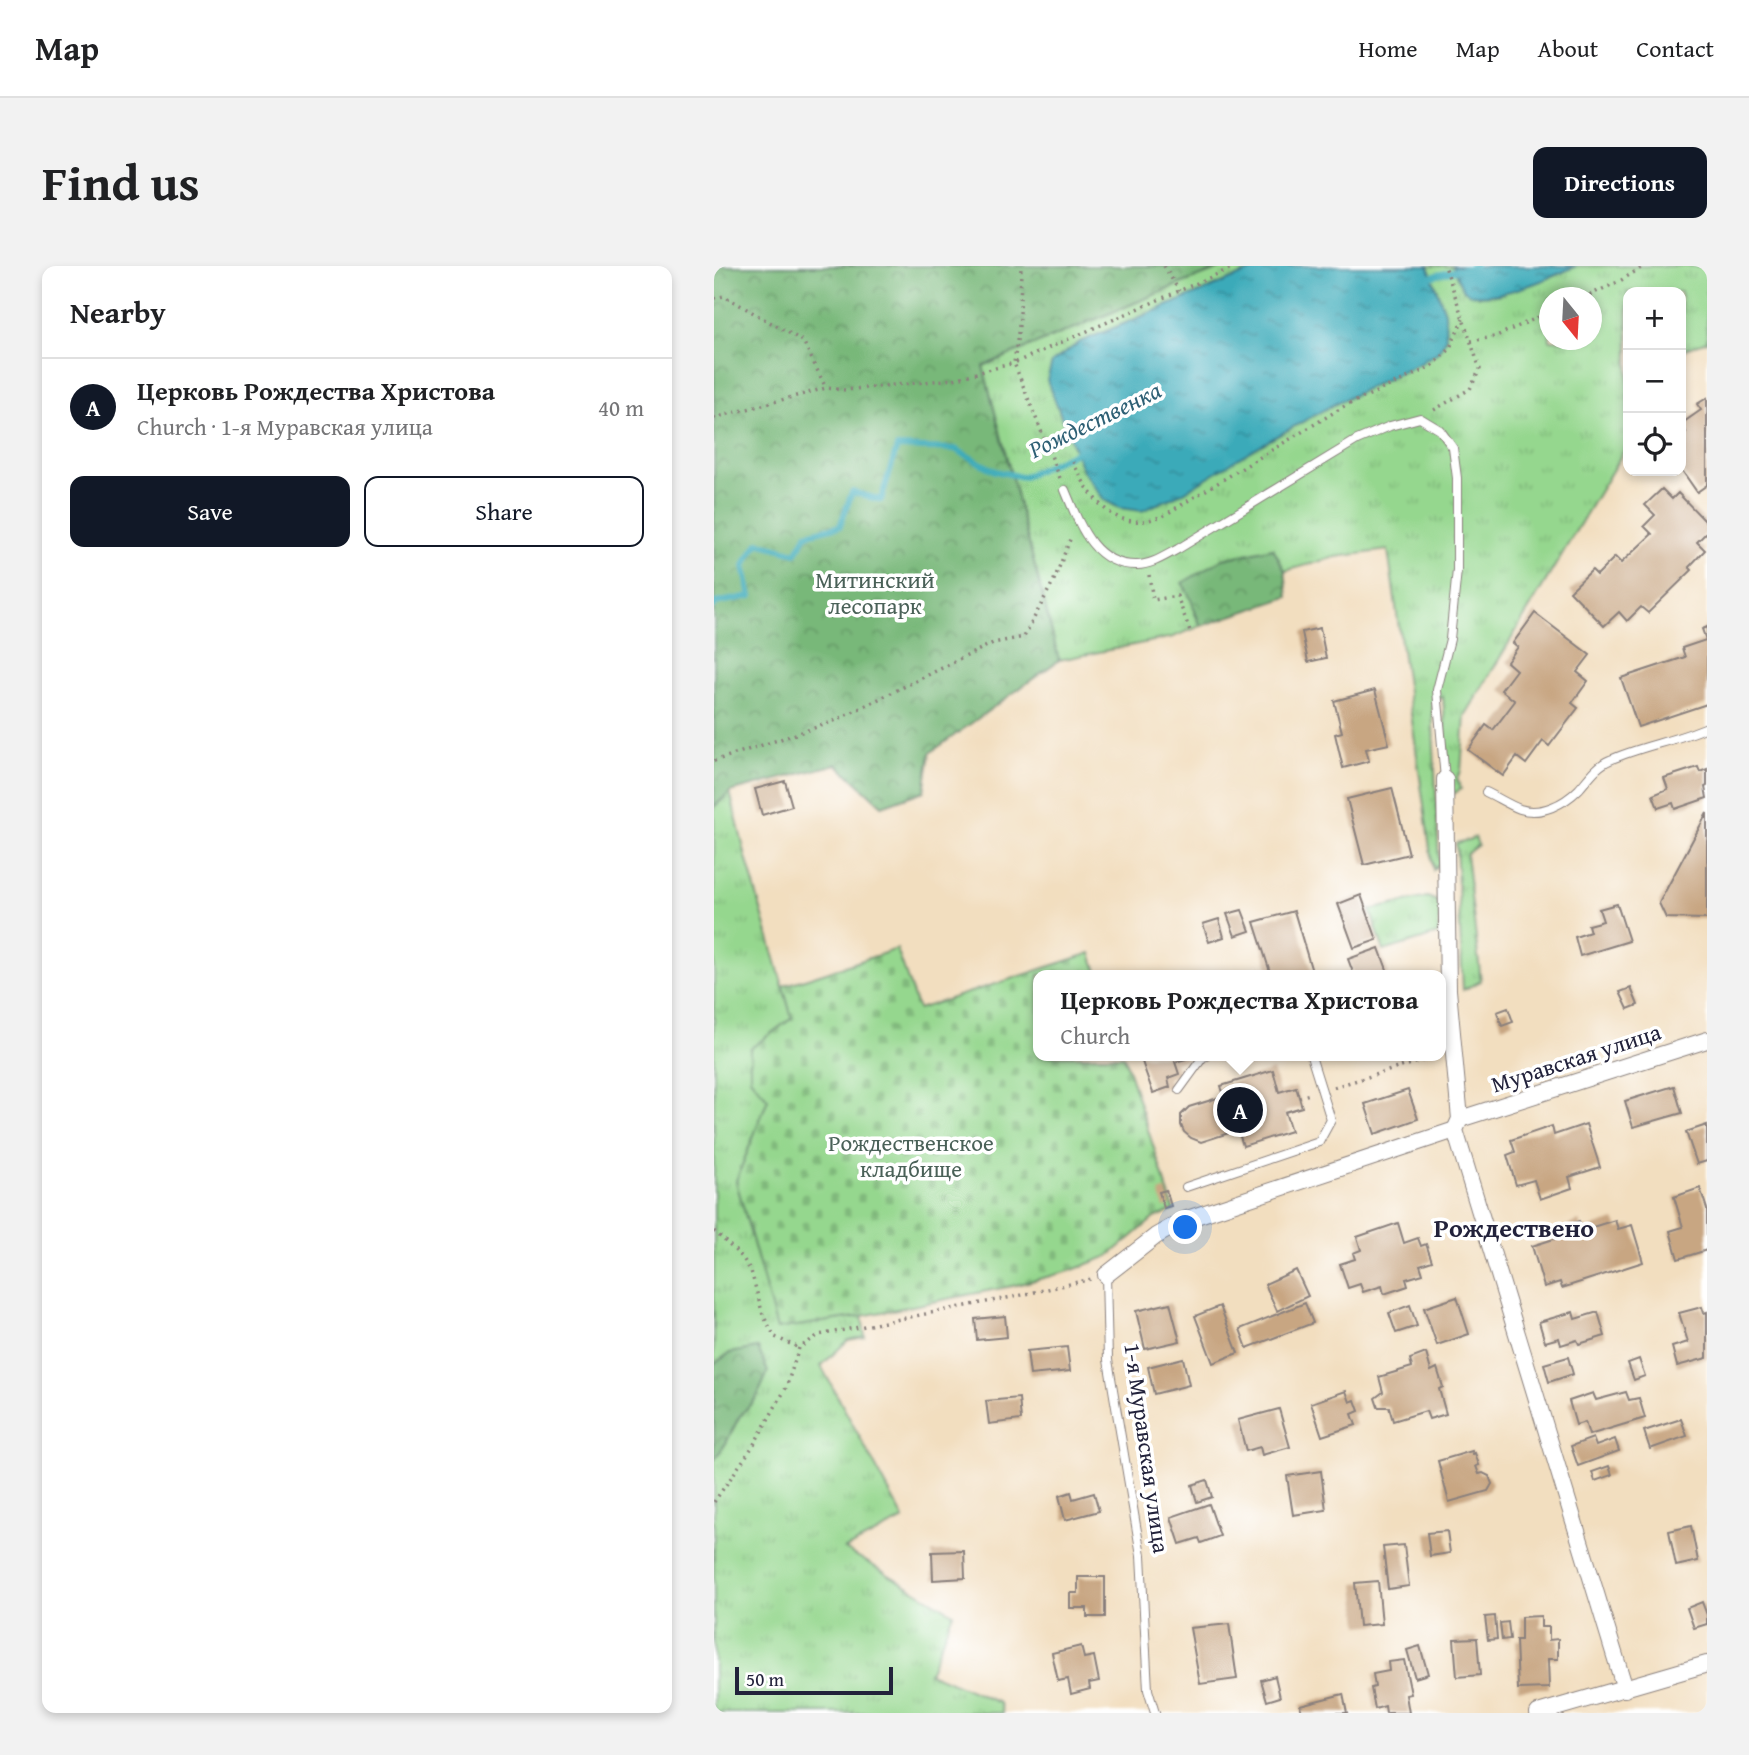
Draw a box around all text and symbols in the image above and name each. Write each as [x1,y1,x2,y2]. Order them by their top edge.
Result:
text: Map [35,24,99,72]
text: Home [1359,31,1418,66]
text: Map [1456,31,1500,66]
text: About [1538,31,1598,66]
text: Contact [1636,31,1714,66]
text: Find us [42,146,200,218]
button: Directions [1533,147,1707,218]
north arrow [1539,287,1602,350]
map controls [1623,287,1686,476]
button: + [1623,287,1686,350]
text: Nearby [70,290,166,334]
button: − [1623,350,1686,413]
text: Церковь Рождества Христова [137,371,495,410]
water label: Рождественка [1022,372,1167,467]
text: A [86,391,100,424]
text: 40 m [598,391,644,424]
text: Church · 1-я Муравская улица [137,410,433,443]
button: locate [1623,413,1686,476]
button: Save [70,476,350,547]
button: Share [364,476,644,547]
park label: Митинский лесопарк [815,563,935,622]
popup [1033,970,1446,1061]
text: Церковь Рождества Христова [1060,980,1419,1019]
street label: Муравская улица [1487,1015,1665,1100]
text: Church [1060,1019,1130,1052]
pin: A [1217,1084,1263,1136]
park label: Рождественское кладбище [828,1126,994,1185]
district label: Рождествено [1434,1208,1594,1247]
your location [1168,1210,1202,1244]
street label: 1-я Муравская улица [1116,1341,1179,1555]
scale bar [735,1664,892,1696]
text: 50 m [746,1665,784,1693]

